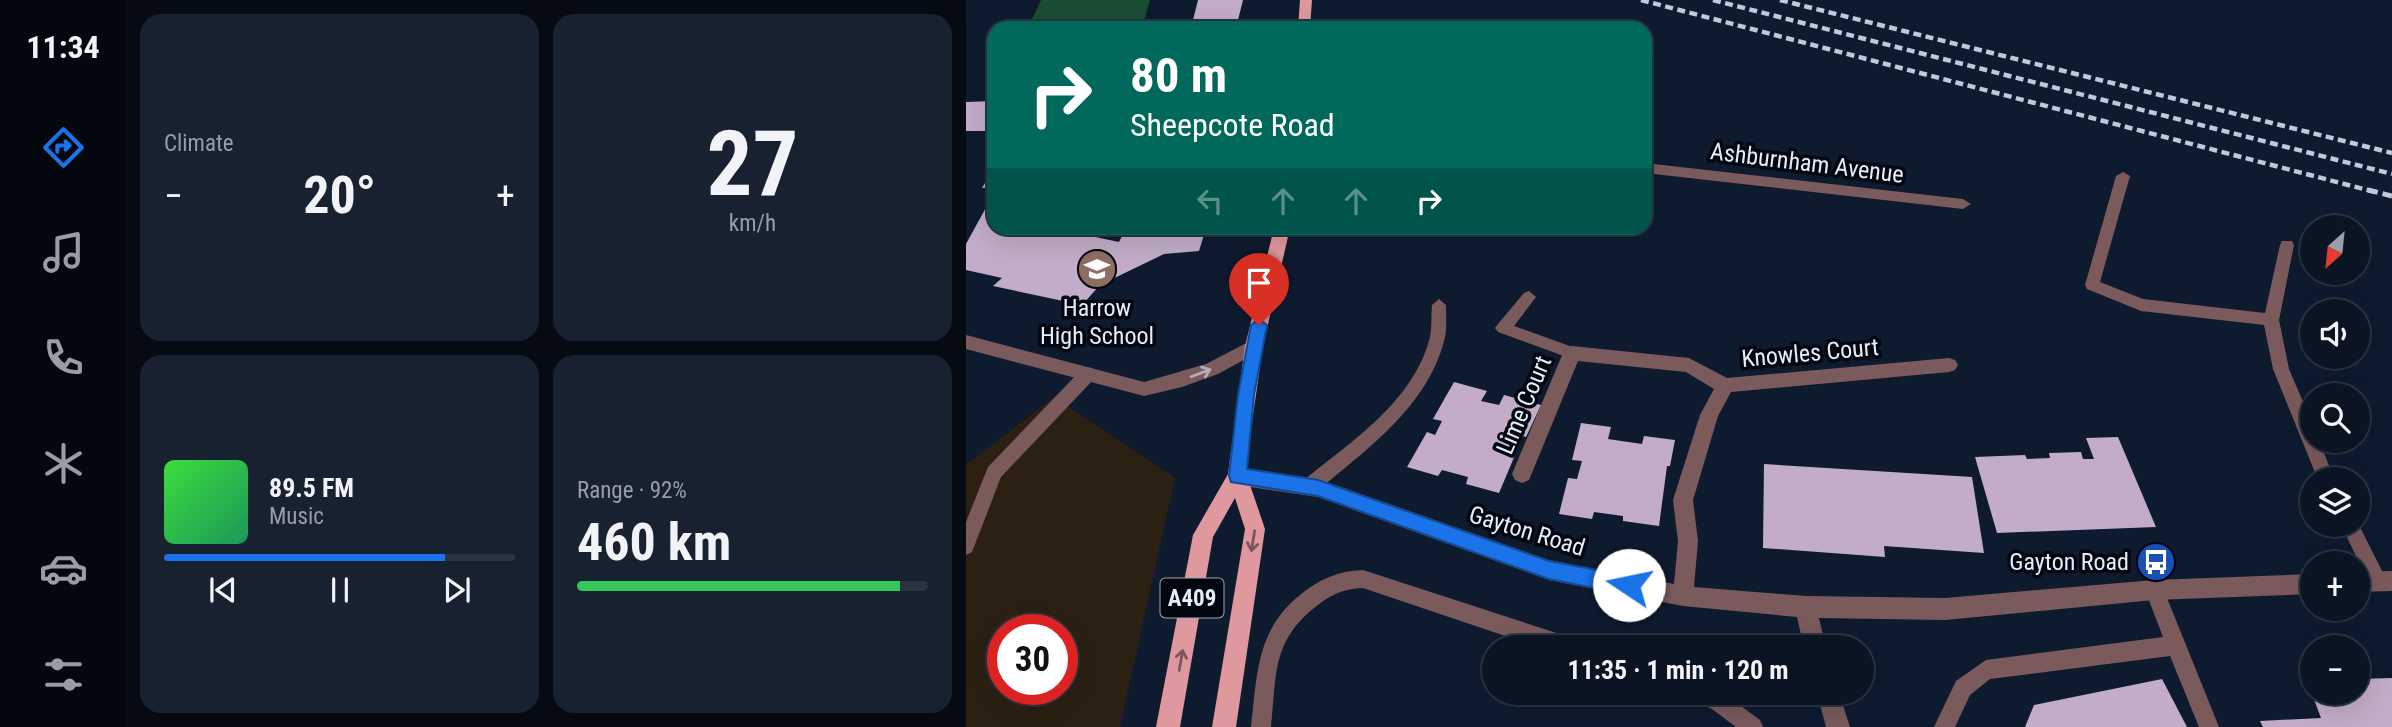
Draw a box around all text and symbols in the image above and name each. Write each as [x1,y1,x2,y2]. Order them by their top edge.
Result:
text: 11:34 [26,28,100,66]
text: 80 m [1130,47,1227,104]
icon: right [1015,49,1106,140]
text: Sheepcote Road [1130,106,1335,144]
text: 27 [707,111,798,217]
icon: directions [39,123,88,172]
text: Climate [164,130,234,157]
street label: Ashburnham Avenue [1709,137,1905,189]
text: 20° [303,165,376,226]
text: − [164,174,183,218]
text: + [496,174,515,218]
icon: left [1191,182,1229,220]
icon: ahead [1264,182,1302,220]
icon: ahead [1337,182,1375,220]
icon: right [1410,182,1448,220]
text: km/h [729,210,776,237]
north arrow [2300,215,2370,285]
map controls [2300,215,2370,705]
icon: music [39,228,88,277]
school or university icon: Harrow High School [1076,248,1118,290]
pin [1229,253,1289,325]
icon: arrive [1240,264,1278,302]
place label: Harrow High School [1040,294,1154,350]
button: sound [2300,299,2370,369]
icon: phone [39,333,88,382]
street label: Knowles Court [1740,333,1880,373]
street label: Lime Court [1491,352,1557,458]
one-way arrow [1190,366,1212,379]
button: search [2300,383,2370,453]
icon: climate [39,439,88,488]
button: layers [2300,467,2370,537]
text: 89.5 FM [269,473,354,503]
text: Range · 92% [577,477,687,504]
street label: Gayton Road [1466,500,1588,562]
text: Music [269,503,324,530]
text: 460 km [577,512,731,573]
one-way arrow [1246,529,1259,552]
bus stop icon: Gayton Road [2135,541,2177,583]
icon: car [39,544,88,593]
position arrow [1592,548,1666,622]
place label: Gayton Road [2009,548,2129,576]
button: + [2300,551,2370,621]
icon: previous [204,571,242,609]
icon: pause [321,571,359,609]
icon: next [438,571,476,609]
road number: A409 [1160,578,1224,618]
speed limit sign: 30 [987,614,1078,705]
button: − [2300,635,2370,705]
one-way arrow [1174,649,1188,672]
icon: filters [39,650,88,699]
text: 11:35 · 1 min · 120 m [1568,655,1788,685]

